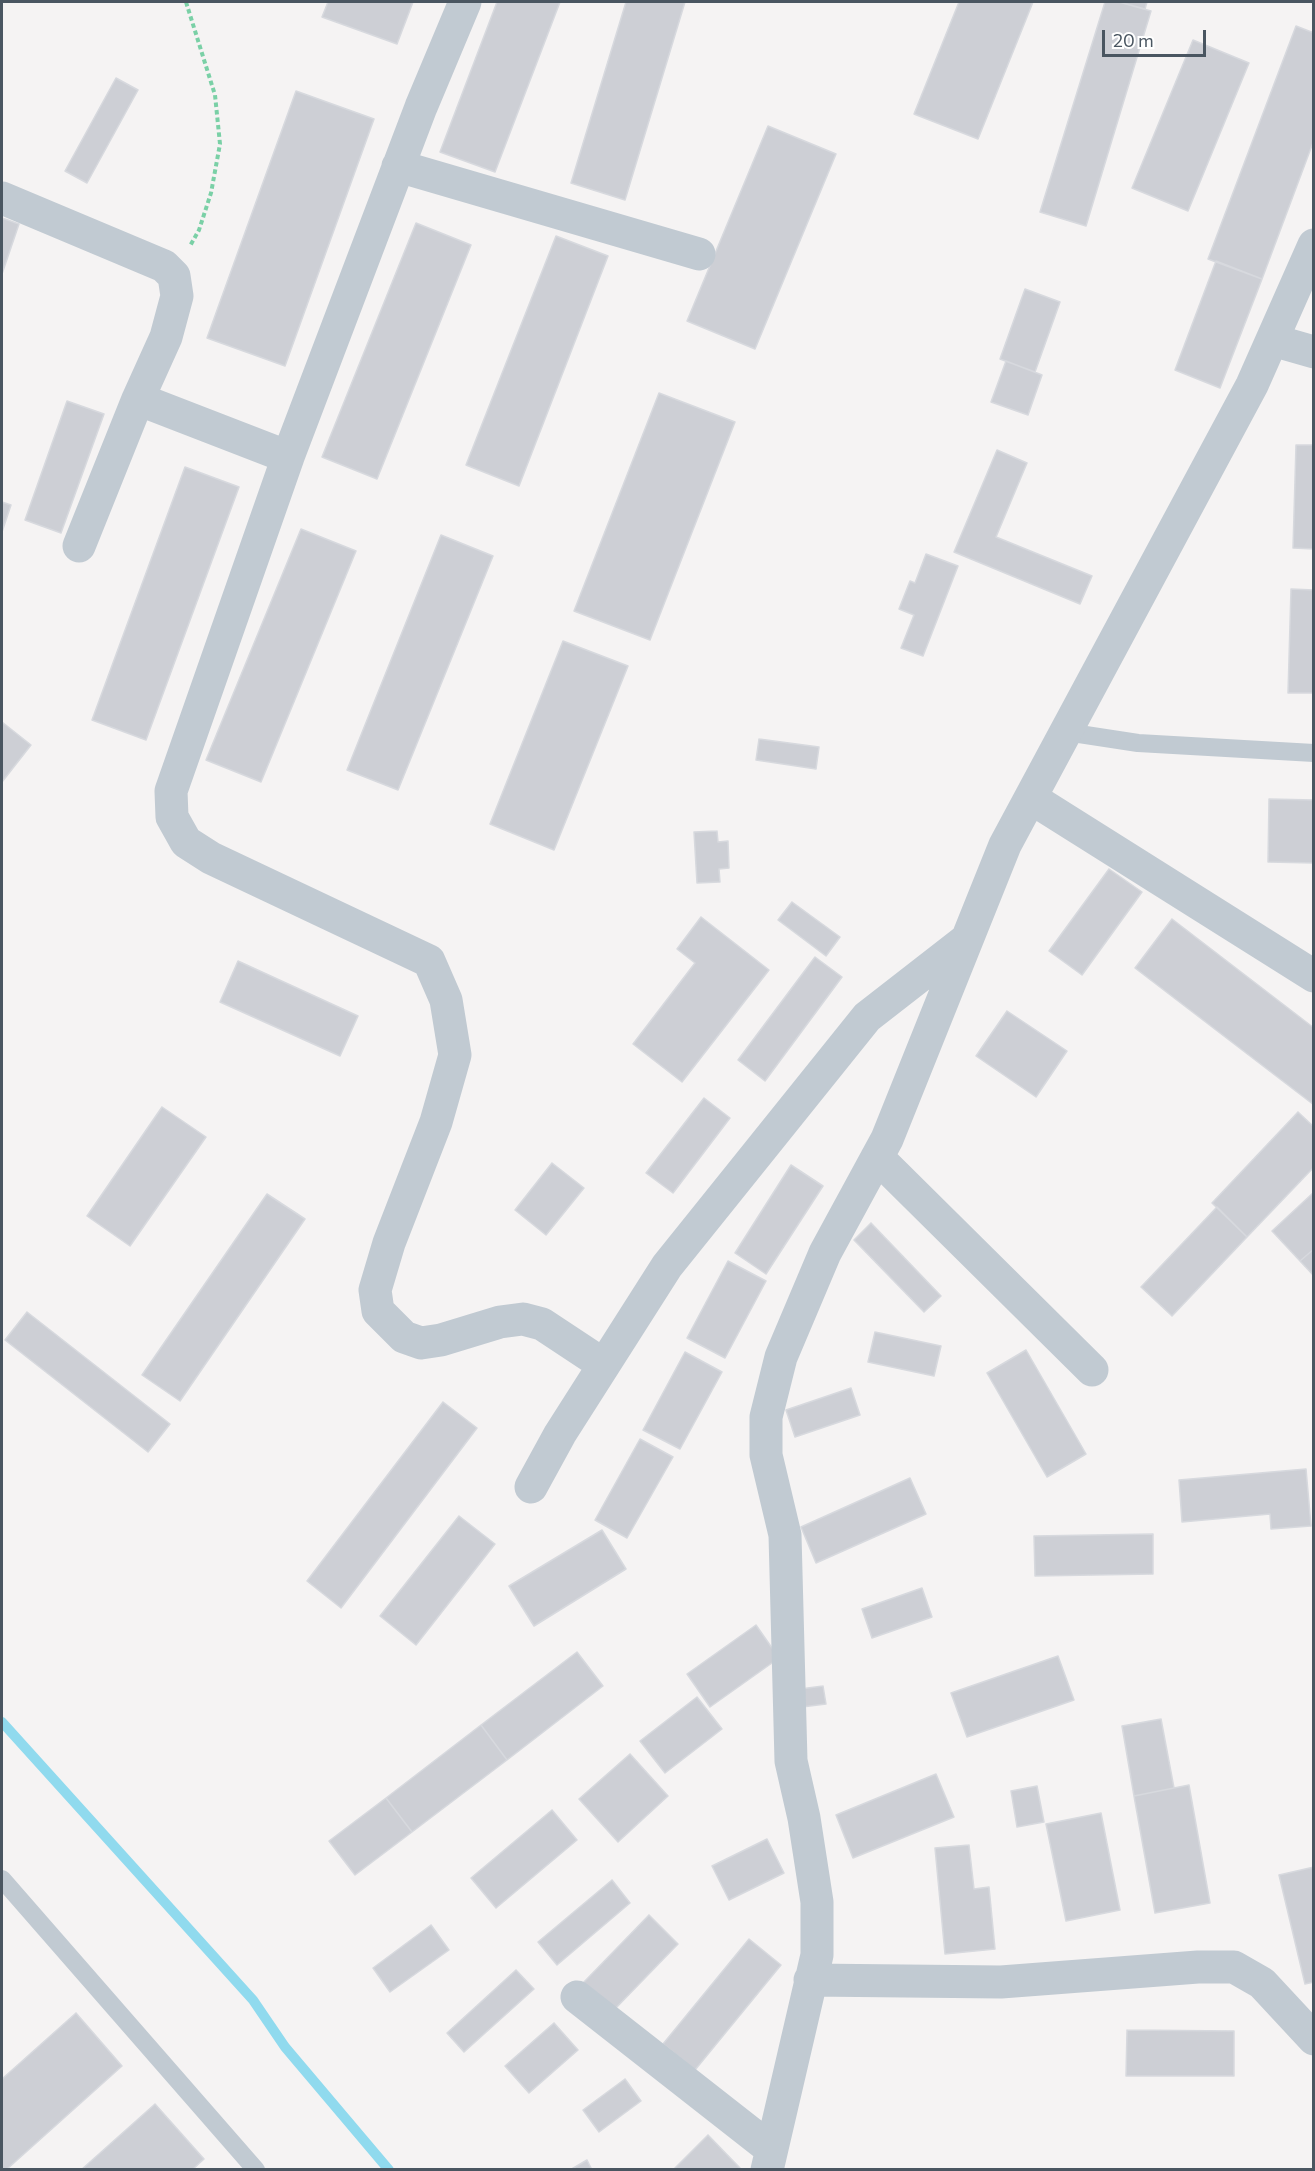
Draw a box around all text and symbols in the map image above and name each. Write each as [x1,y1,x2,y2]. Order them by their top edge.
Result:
scale bar [1105,18,1208,56]
text: 20 m [1113,29,1154,51]

